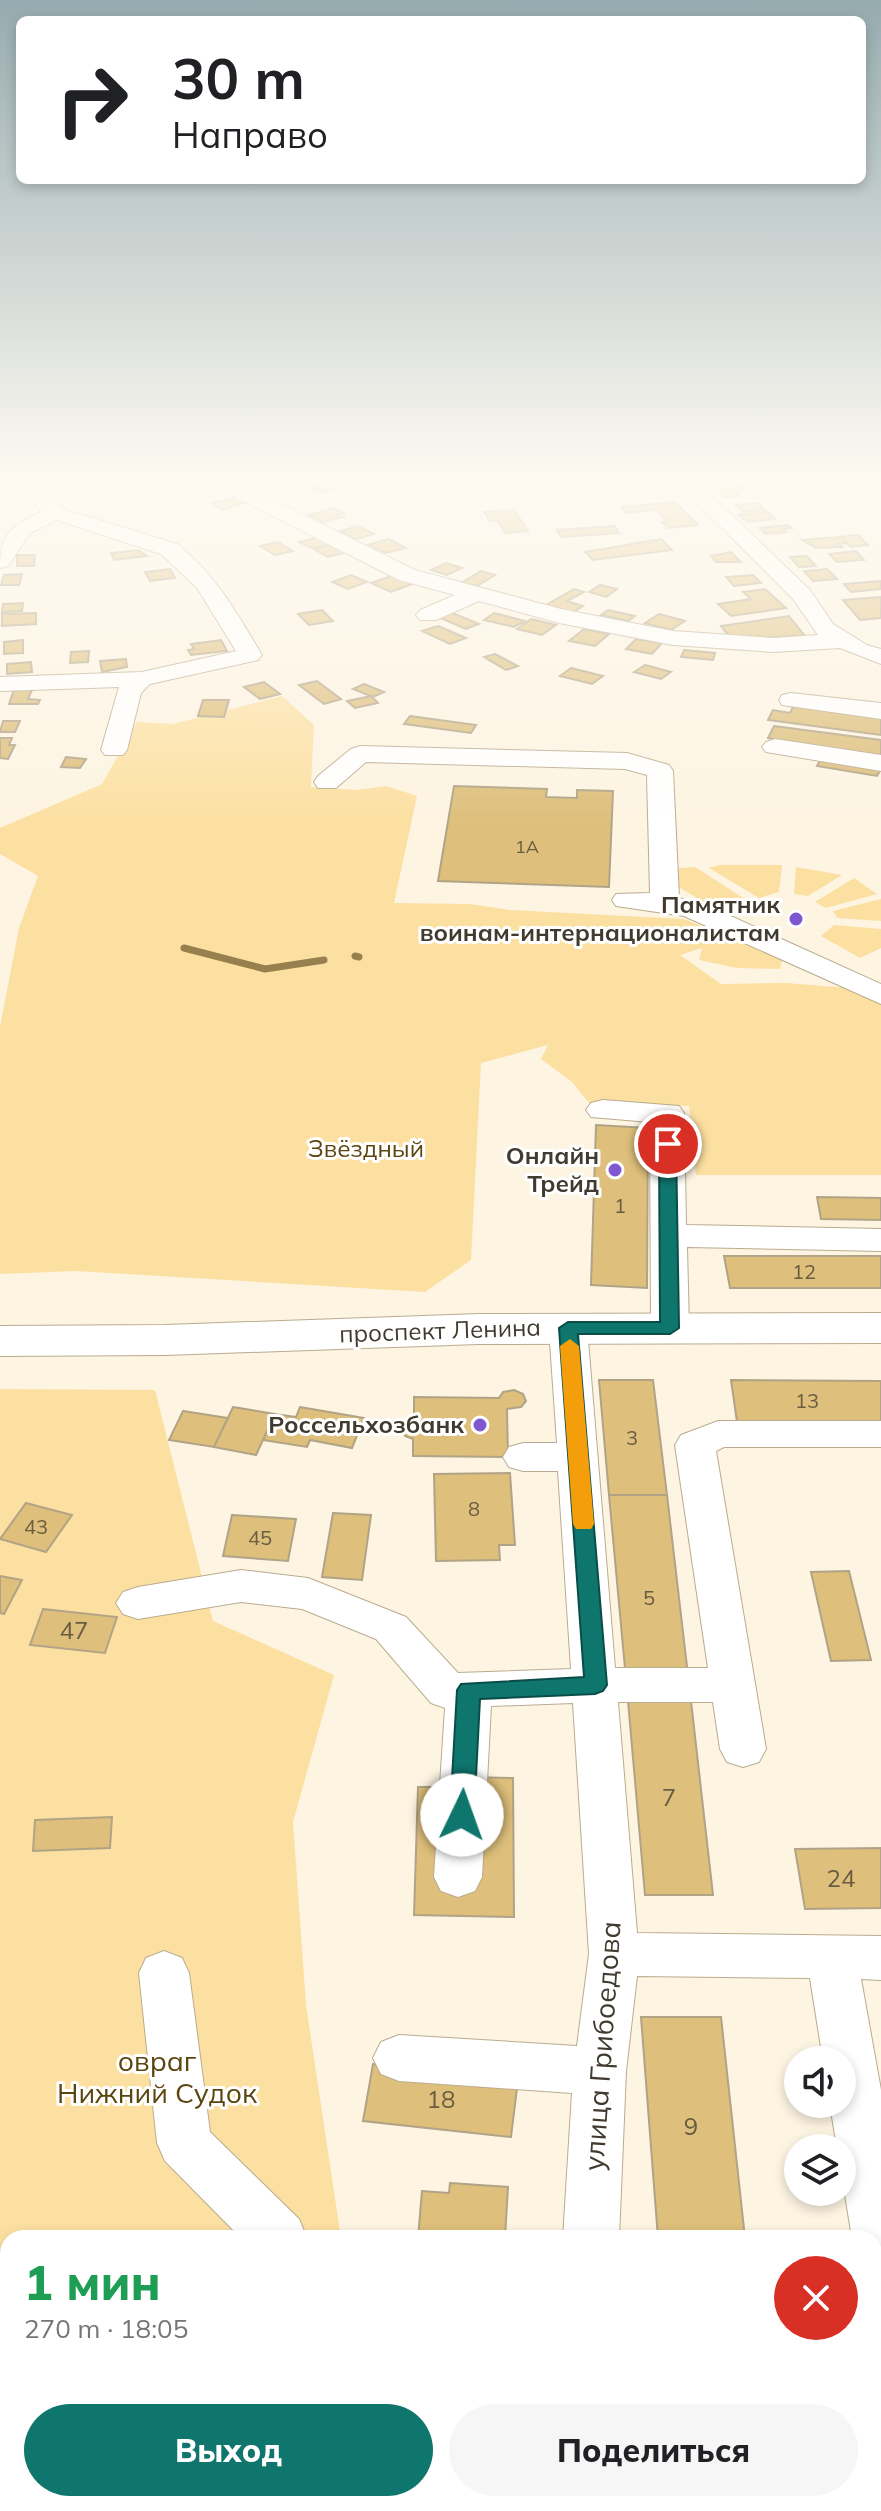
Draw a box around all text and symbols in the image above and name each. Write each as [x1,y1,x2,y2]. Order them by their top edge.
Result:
text: 30 m [172,43,305,113]
icon: right [40,48,144,152]
text: Направо [172,112,328,157]
house number: 1А [515,835,539,858]
place label: Памятник воинам-интернационалистам [420,889,780,947]
marker: Памятник воинам-интернационалистам [787,910,805,928]
pin [634,1110,702,1178]
icon: arrive [646,1122,690,1166]
park label: Звёздный [308,1133,424,1163]
place label: Онлайн Трейд [506,1140,599,1198]
marker: Онлайн Трейд [606,1161,624,1179]
house number: 1 [614,1193,626,1218]
house number: 12 [792,1259,816,1284]
street label: проспект Ленина [339,1311,541,1349]
house number: 13 [795,1388,819,1413]
place label: Россельхозбанк [268,1409,464,1439]
marker: Россельхозбанк [471,1416,489,1434]
house number: 3 [626,1425,638,1450]
house number: 8 [468,1496,480,1521]
house number: 43 [24,1514,48,1539]
house number: 45 [248,1525,272,1550]
house number: 5 [643,1585,655,1610]
house number: 47 [60,1615,88,1645]
position arrow [420,1773,504,1857]
house number: 7 [662,1782,676,1812]
house number: 24 [827,1863,855,1893]
street label: улица Грибоедова [575,1920,628,2172]
park label: овраг Нижний Судок [57,2043,258,2110]
map controls [784,2046,856,2206]
button: sound [784,2046,856,2118]
house number: 18 [427,2084,455,2114]
house number: 9 [684,2111,698,2141]
button: layers [784,2134,856,2206]
text: 1 мин [24,2252,161,2312]
button: close [774,2256,858,2340]
text: 270 m · 18:05 [24,2312,188,2345]
button: Выход [24,2404,433,2496]
button: Поделиться [449,2404,858,2496]

